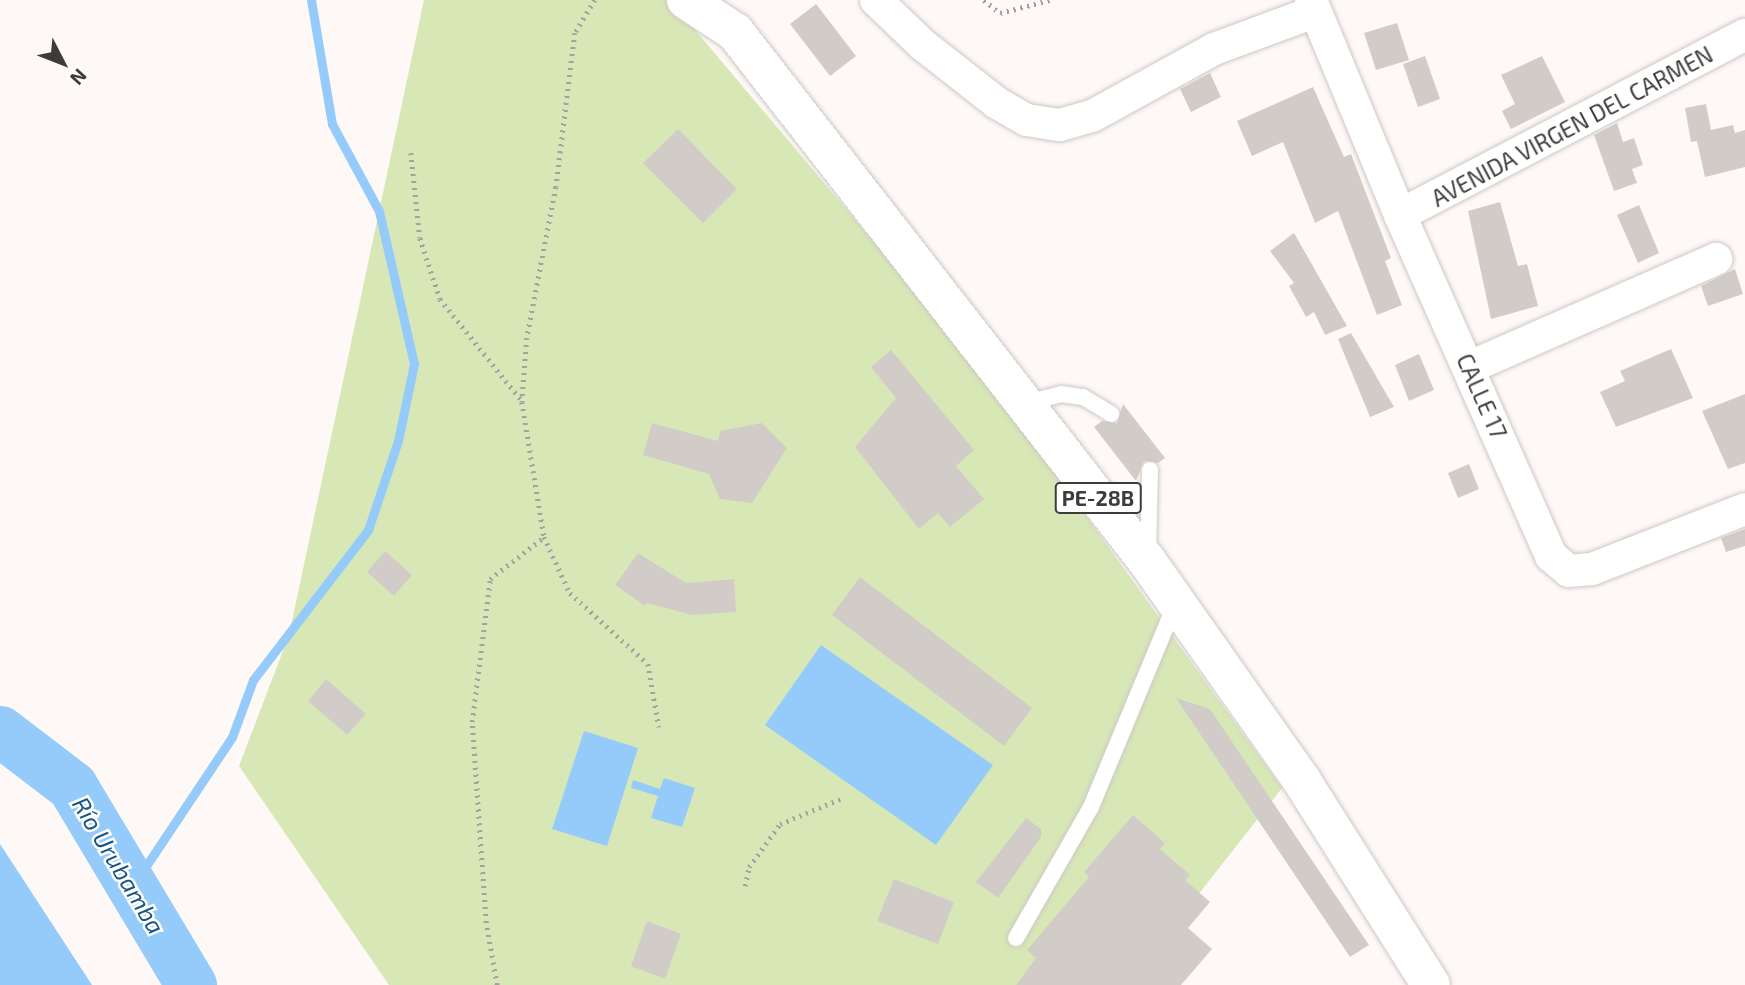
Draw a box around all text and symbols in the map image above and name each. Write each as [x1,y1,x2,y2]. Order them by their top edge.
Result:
north arrow [28,28,98,98]
street label: AVENIDA VIRGEN DEL CARMEN [1426,40,1718,212]
text: N [66,65,92,90]
street label: CALLE 17 [1451,349,1513,443]
road number: PE-28B [1054,480,1142,516]
water label: Río Urubamba [67,791,171,939]

